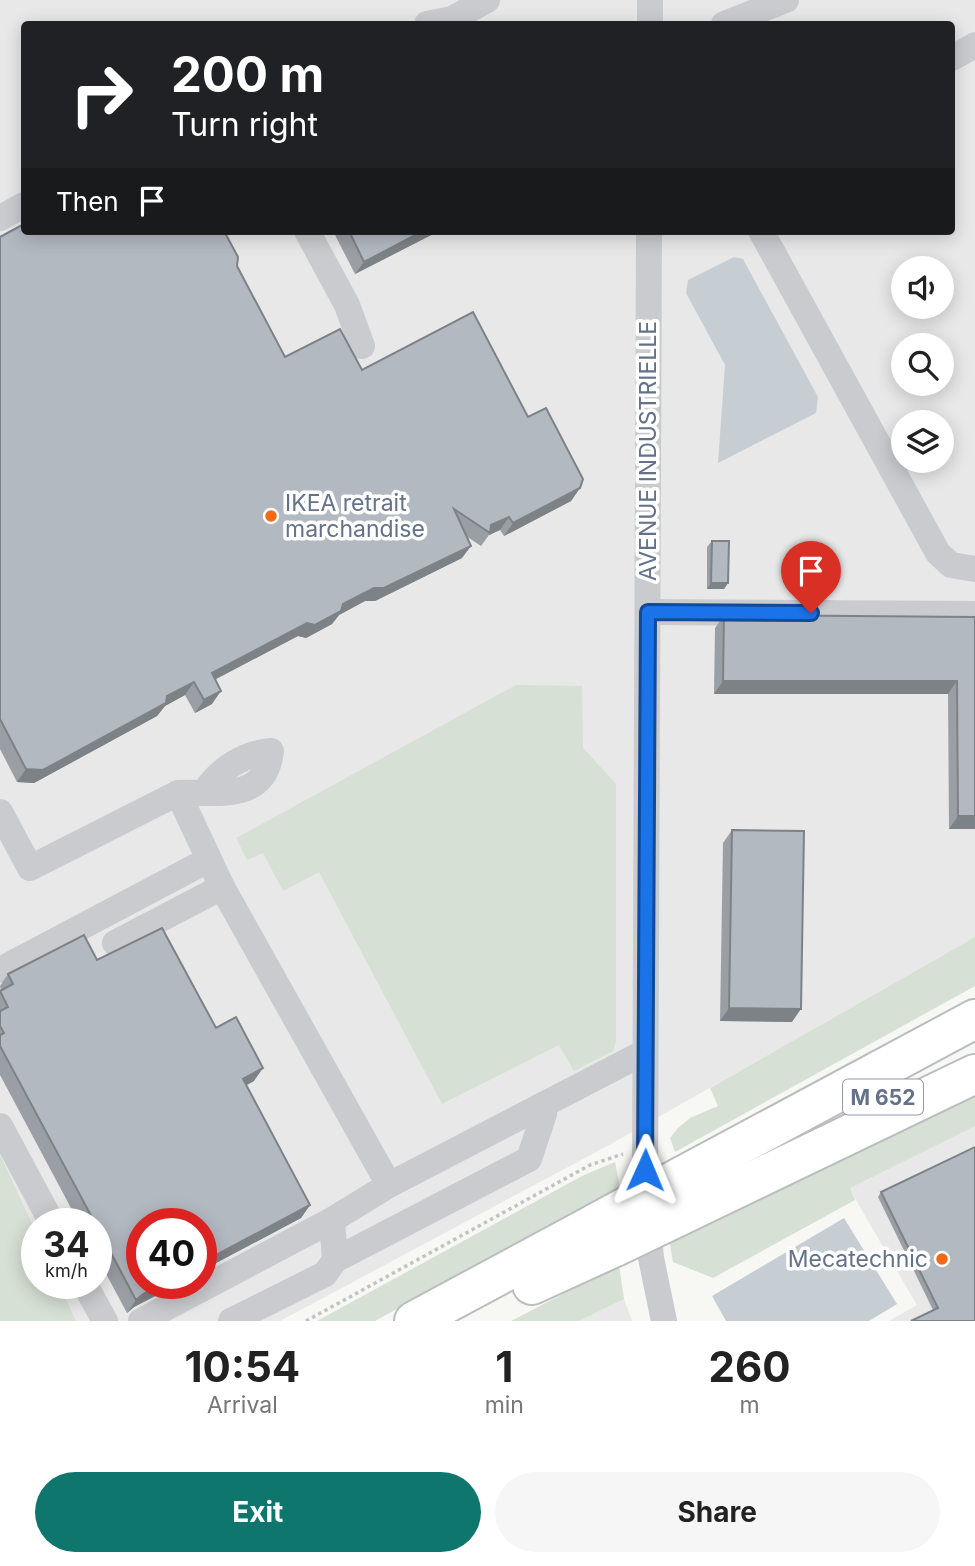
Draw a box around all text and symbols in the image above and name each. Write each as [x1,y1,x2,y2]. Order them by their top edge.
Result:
text: 200 m [171,45,324,104]
icon: right [56,49,147,140]
text: Turn right [171,105,318,144]
icon: arrive [133,182,171,220]
text: Then [56,186,119,217]
map controls [891,256,954,473]
button: sound [891,256,954,319]
street label: AVENUE INDUSTRIELLE [634,321,662,581]
button: search [891,333,954,396]
button: layers [891,410,954,473]
place label: IKEA retrait marchandise [285,489,425,543]
marker: IKEA retrait marchandise [263,508,279,524]
pin [781,541,841,613]
icon: arrive [792,552,830,590]
road number: M 652 [843,1080,923,1114]
position arrow [608,1133,682,1207]
speed limit sign: 40 [126,1208,217,1299]
text: 34 [43,1223,90,1265]
place label: Mecatechnic [788,1245,928,1273]
marker: Mecatechnic [934,1251,950,1267]
text: km/h [45,1260,88,1281]
text: 10:54 [184,1341,300,1392]
text: 1 [495,1341,513,1392]
text: 260 [708,1341,791,1392]
text: Arrival [207,1391,278,1419]
text: min [485,1391,524,1419]
text: m [739,1391,760,1419]
button: Exit [35,1472,481,1552]
button: Share [495,1472,940,1552]

